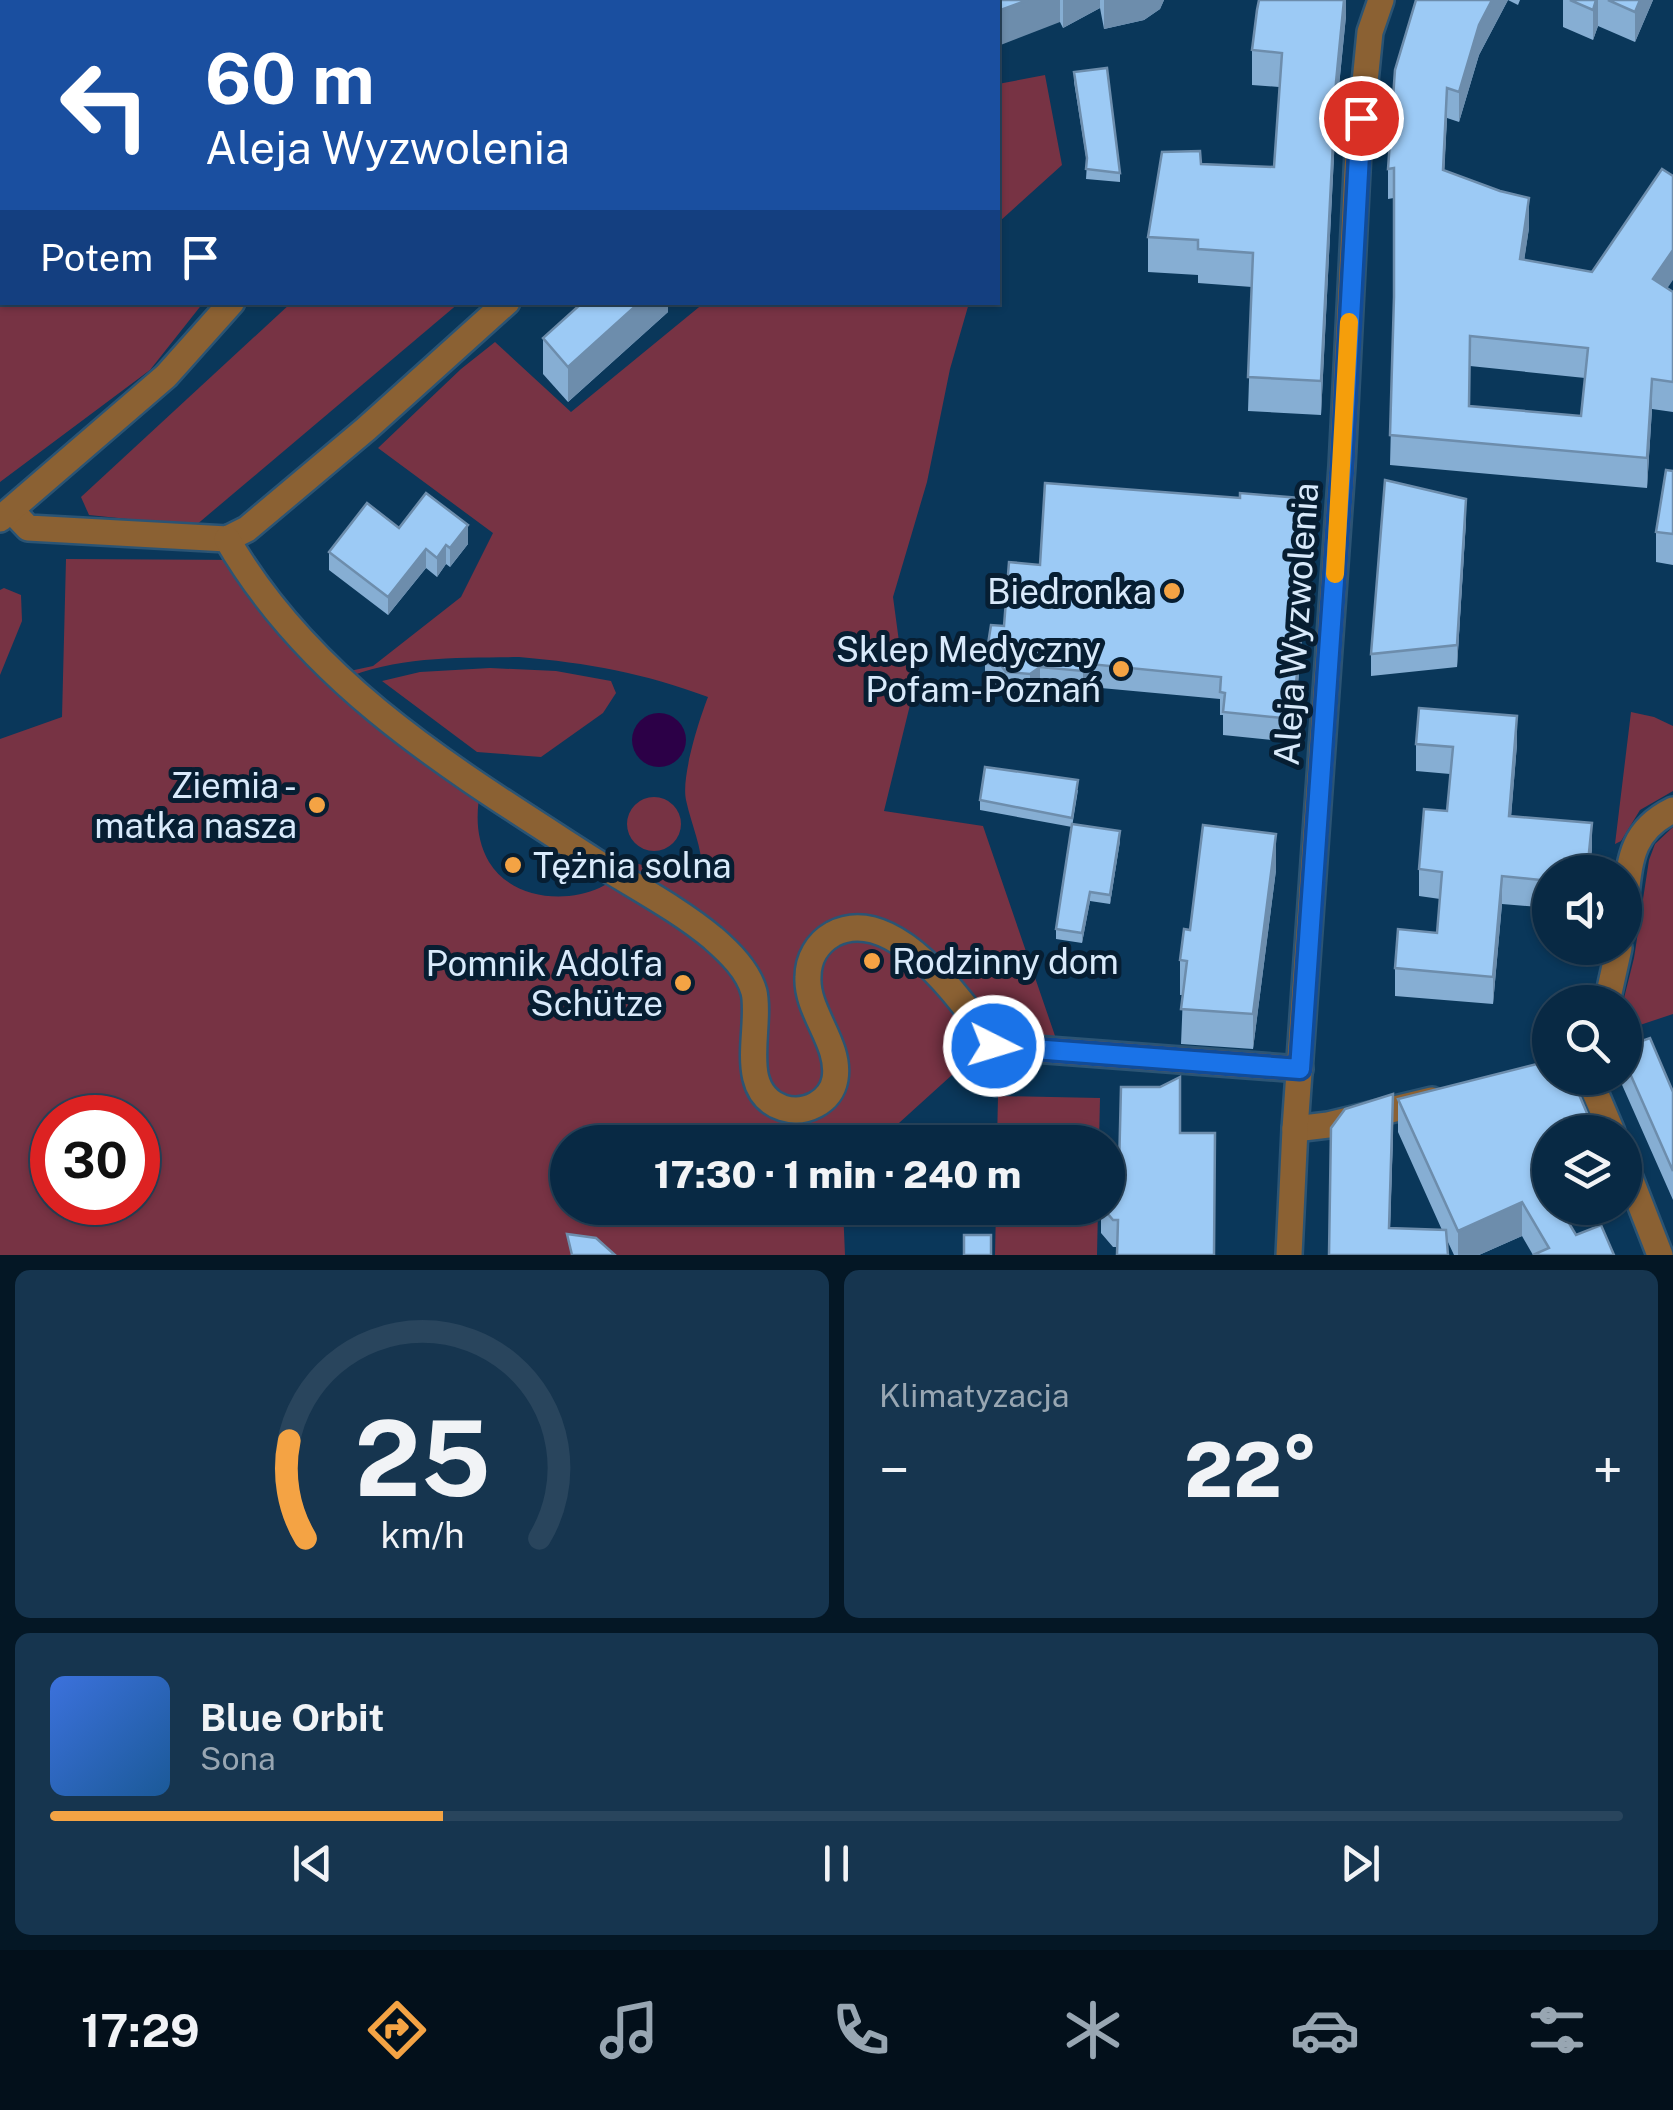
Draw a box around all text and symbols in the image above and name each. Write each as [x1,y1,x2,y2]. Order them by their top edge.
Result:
text: 60 m [205,37,375,120]
icon: left [40,40,170,170]
pin [1319,76,1404,161]
icon: arrive [1334,91,1389,146]
text: Aleja Wyzwolenia [205,121,570,174]
icon: arrive [173,230,228,285]
text: Potem [40,235,153,280]
street label: Aleja Wyzwolenia [1266,481,1326,767]
place label: Biedronka [987,571,1152,612]
marker: Biedronka [1161,580,1183,602]
place label: Sklep Medyczny Pofam-Poznań [836,629,1101,710]
marker: Sklep Medyczny Pofam-Poznań [1110,658,1132,680]
place label: Ziemia - matka nasza [94,765,297,846]
marker: Ziemia - matka nasza [306,794,328,816]
place label: Tężnia solna [533,845,732,886]
marker: Tężnia solna [502,854,524,876]
map controls [1532,855,1642,1225]
button: sound [1532,855,1642,965]
place label: Rodzinny dom [892,941,1119,982]
place label: Pomnik Adolfa Schütze [426,943,663,1024]
marker: Rodzinny dom [861,950,883,972]
marker: Pomnik Adolfa Schütze [672,972,694,994]
button: search [1532,985,1642,1095]
position arrow [942,994,1046,1098]
speed limit sign: 30 [30,1095,160,1225]
button: layers [1532,1115,1642,1225]
text: 17:30 · 1 min · 240 m [654,1152,1021,1197]
text: Klimatyzacja [879,1377,1069,1414]
text: 25 [354,1397,490,1519]
text: 22° [1184,1426,1318,1514]
text: − [879,1438,910,1502]
text: + [1593,1438,1623,1502]
text: km/h [380,1514,464,1556]
text: Blue Orbit [200,1695,384,1740]
text: Sona [200,1740,276,1777]
icon: previous [285,1836,340,1891]
icon: pause [809,1836,864,1891]
icon: next [1333,1836,1388,1891]
icon: directions [362,1995,432,2065]
icon: music [594,1995,664,2065]
icon: phone [826,1995,896,2065]
icon: climate [1058,1995,1128,2065]
icon: car [1290,1995,1360,2065]
icon: filters [1522,1995,1592,2065]
text: 17:29 [81,2004,200,2057]

